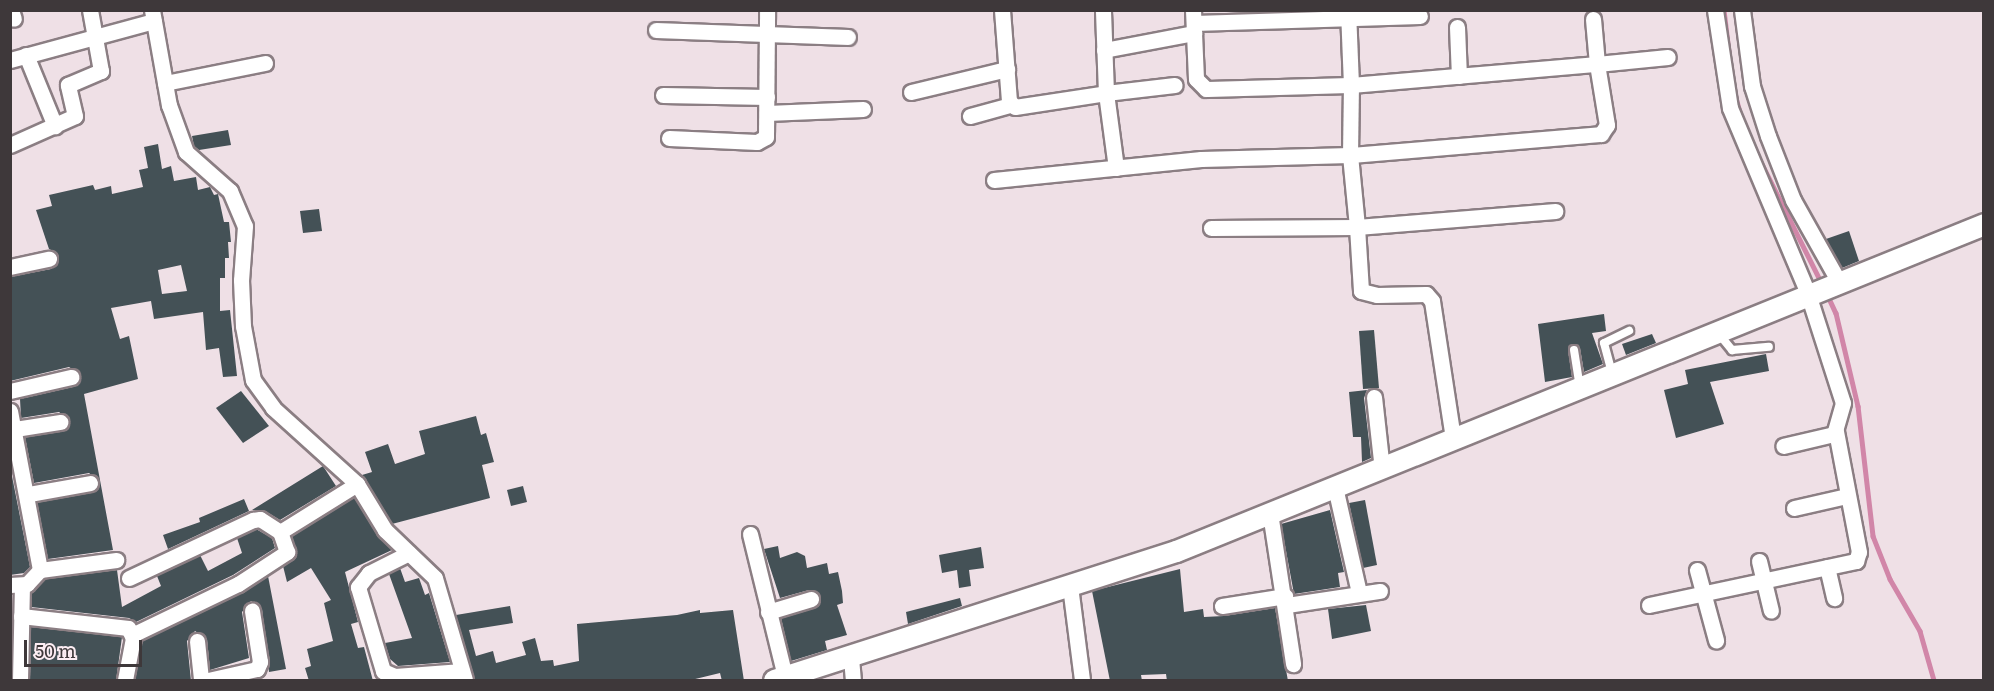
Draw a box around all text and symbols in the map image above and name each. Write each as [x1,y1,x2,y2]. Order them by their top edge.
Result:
scale bar [27,628,146,666]
text: 50 m [35,637,76,664]

